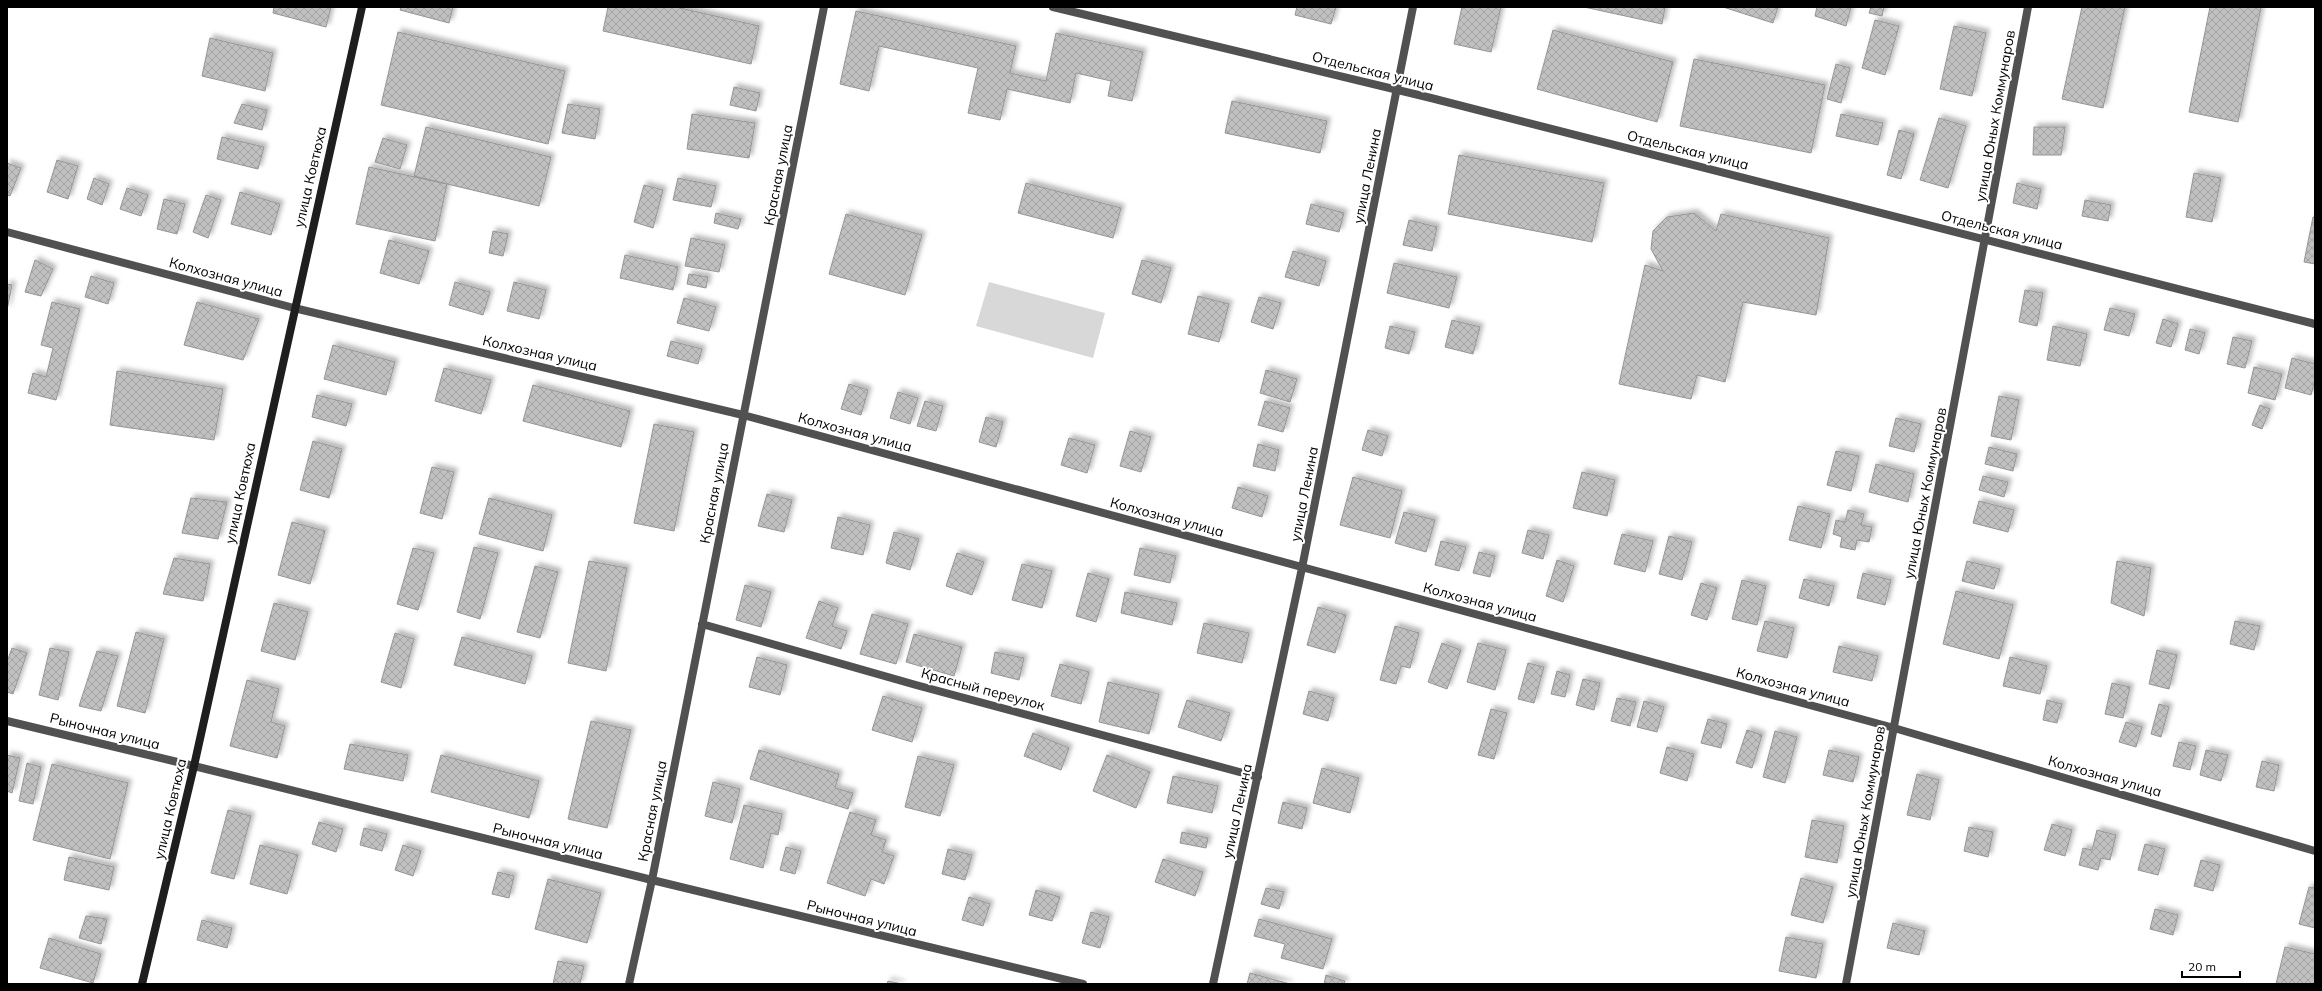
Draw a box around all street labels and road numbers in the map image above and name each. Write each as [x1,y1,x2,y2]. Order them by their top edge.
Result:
street label: улица Юных Коммунаров [1971,29,2019,203]
street label: Отдельская улица [1310,47,1436,95]
street label: Красная улица [759,123,797,227]
street label: улица Ковтюха [290,125,330,229]
street label: Отдельская улица [1625,126,1751,174]
street label: улица Ленина [1349,127,1385,225]
street label: Отдельская улица [1939,206,2065,254]
street label: Колхозная улица [167,253,285,301]
street label: Колхозная улица [481,331,599,375]
street label: улица Юных Коммунаров [1900,406,1950,580]
street label: Колхозная улица [796,408,914,456]
street label: улица Ковтюха [220,441,260,545]
street label: Красная улица [695,441,733,545]
street label: улица Ленина [1286,445,1322,543]
street label: Колхозная улица [1108,493,1226,541]
street label: Колхозная улица [1421,578,1539,626]
street label: Колхозная улица [1734,663,1852,711]
street label: Красный переулок [919,664,1047,714]
street label: Рыночная улица [48,709,162,753]
street label: улица Юных Коммунаров [1841,725,1889,899]
street label: Колхозная улица [2046,751,2164,801]
street label: улица Ковтюха [150,757,190,861]
street label: Красная улица [633,759,671,863]
street label: улица Ленина [1218,762,1256,860]
street label: Рыночная улица [491,819,605,863]
street label: Рыночная улица [805,896,919,940]

